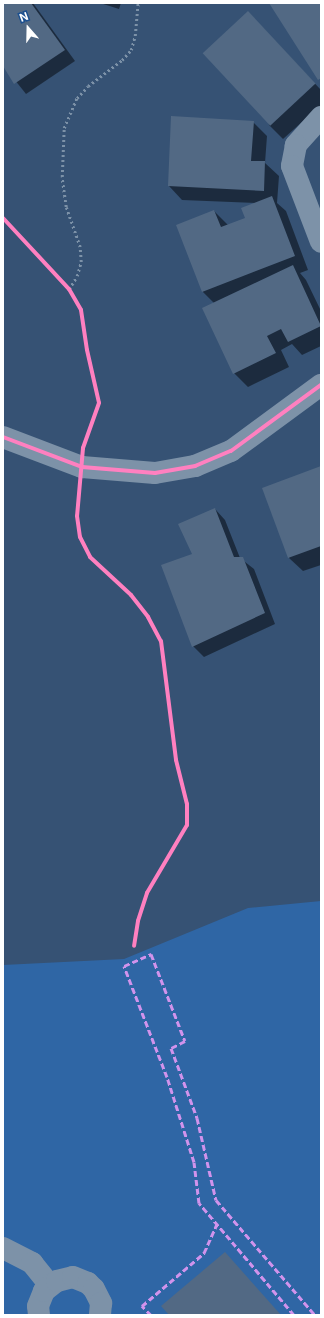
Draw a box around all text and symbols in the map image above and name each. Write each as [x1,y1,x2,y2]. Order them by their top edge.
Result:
north arrow [8,8,48,48]
text: N [18,9,30,25]

